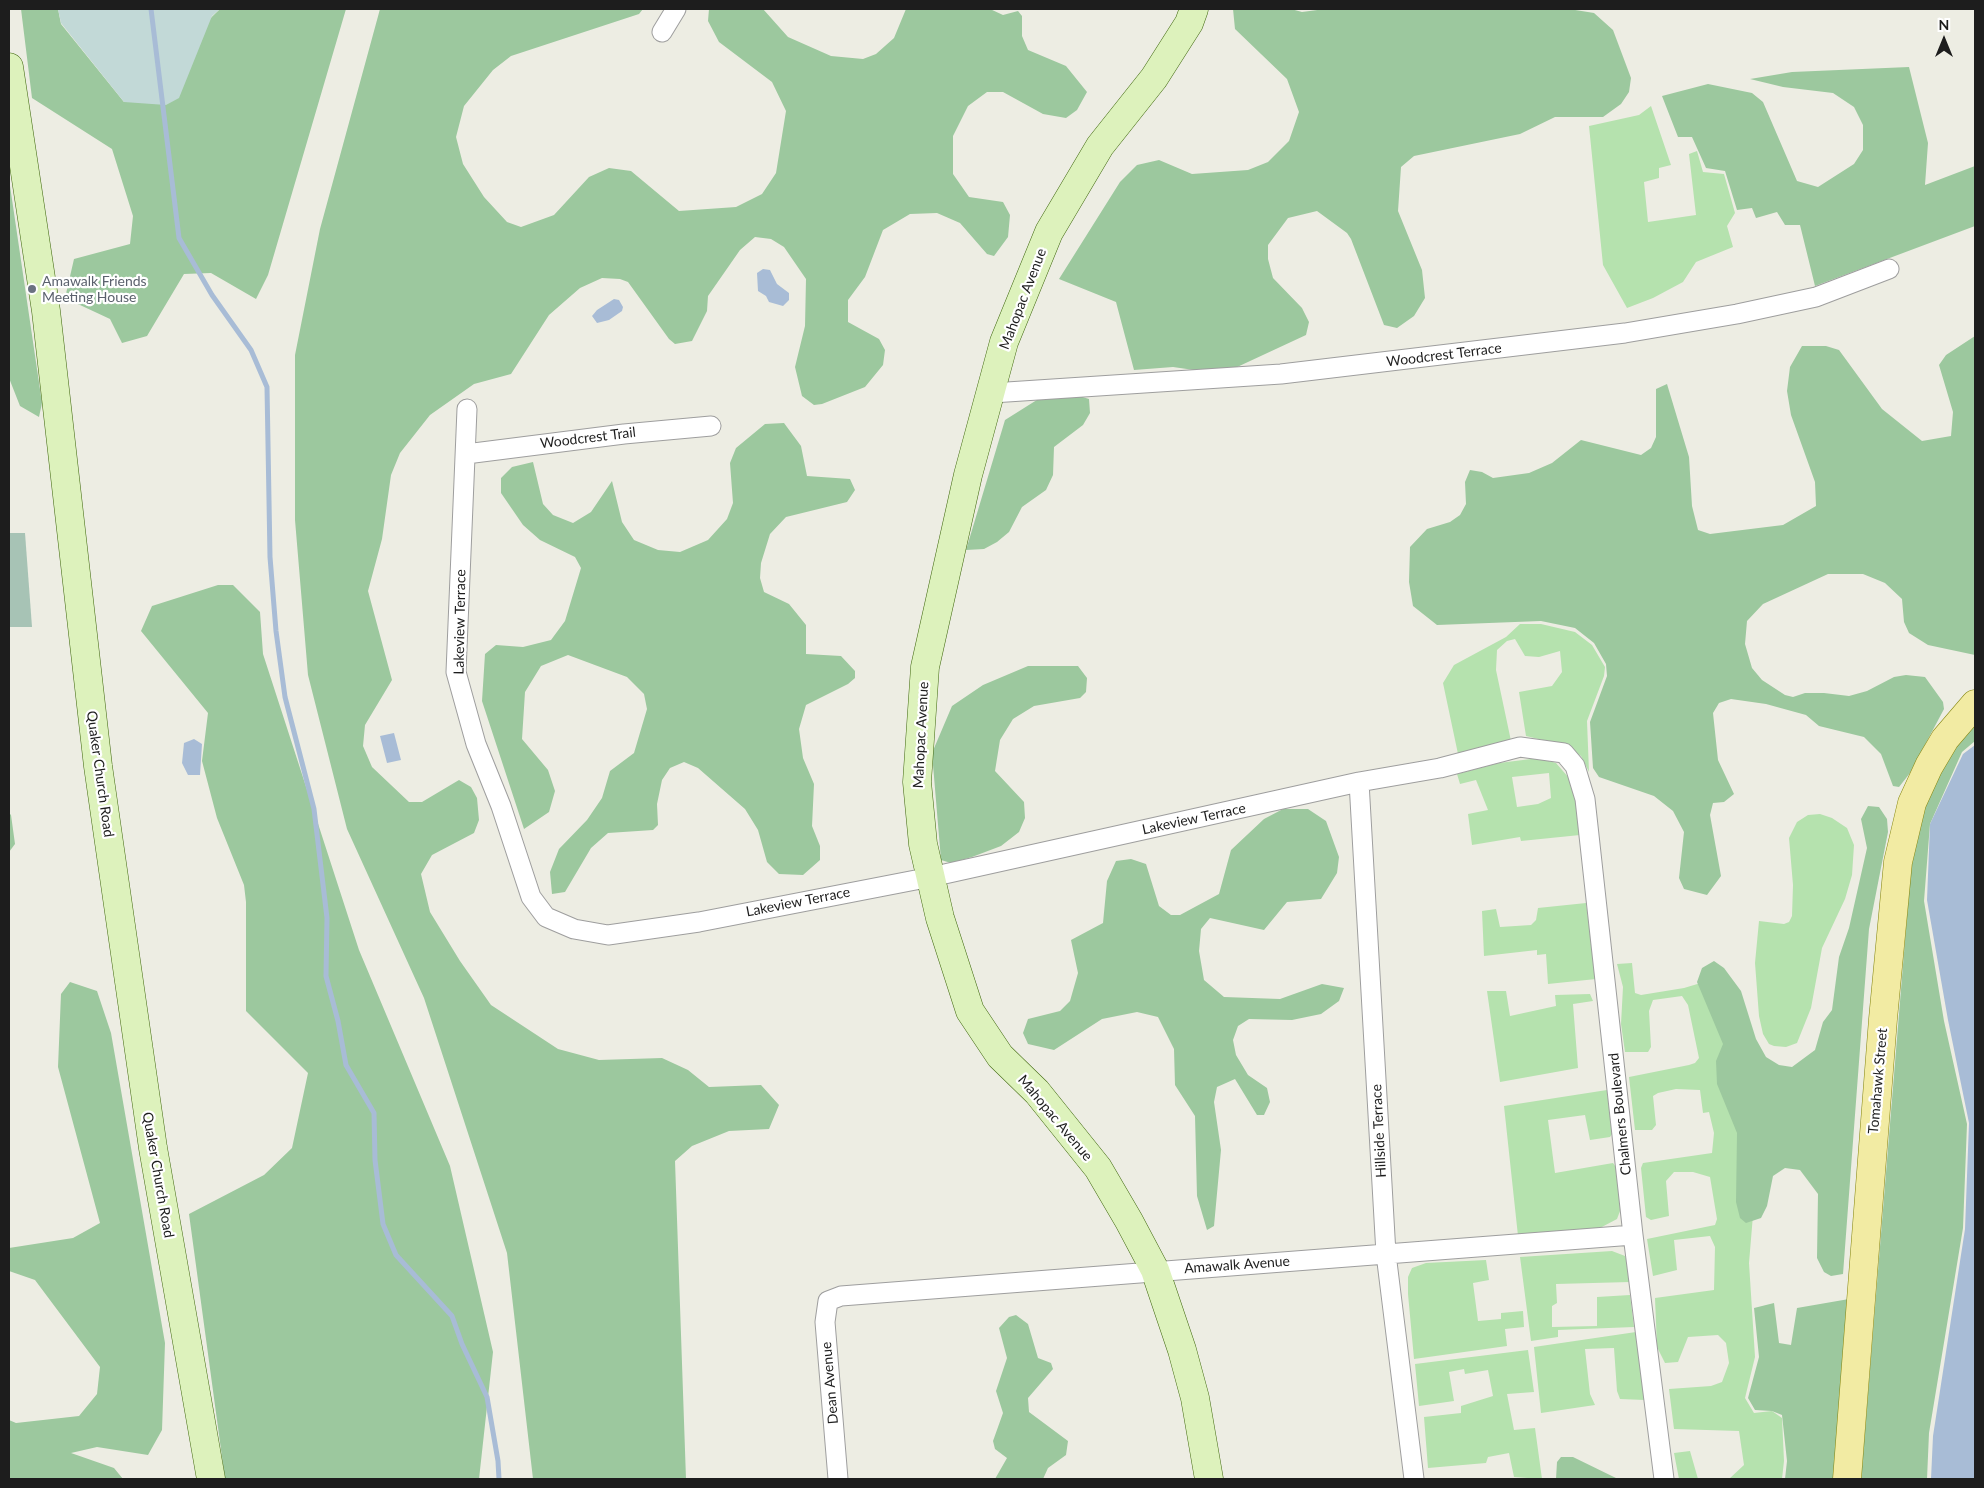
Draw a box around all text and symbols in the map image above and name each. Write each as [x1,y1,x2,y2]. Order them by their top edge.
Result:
north arrow [1919,15,1969,65]
text: N [1939,16,1949,33]
street label: Mahopac Avenue [996,246,1050,352]
place label: Amawalk Friends Meeting House [42,273,147,306]
marker: Amawalk Friends Meeting House [26,283,38,295]
street label: Woodcrest Terrace [1385,340,1503,370]
street label: Woodcrest Trail [539,424,637,452]
street label: Lakeview Terrace [451,569,469,675]
street label: Mahopac Avenue [910,681,932,789]
street label: Quaker Church Road [83,710,117,838]
street label: Lakeview Terrace [1141,800,1247,838]
street label: Lakeview Terrace [745,884,851,920]
street label: Tomahawk Street [1865,1027,1891,1135]
street label: Chalmers Boulevard [1605,1052,1635,1176]
street label: Mahopac Avenue [1014,1072,1096,1164]
street label: Hillside Terrace [1368,1084,1390,1178]
street label: Quaker Church Road [139,1111,177,1239]
street label: Amawalk Avenue [1183,1253,1291,1277]
street label: Dean Avenue [818,1341,842,1425]

